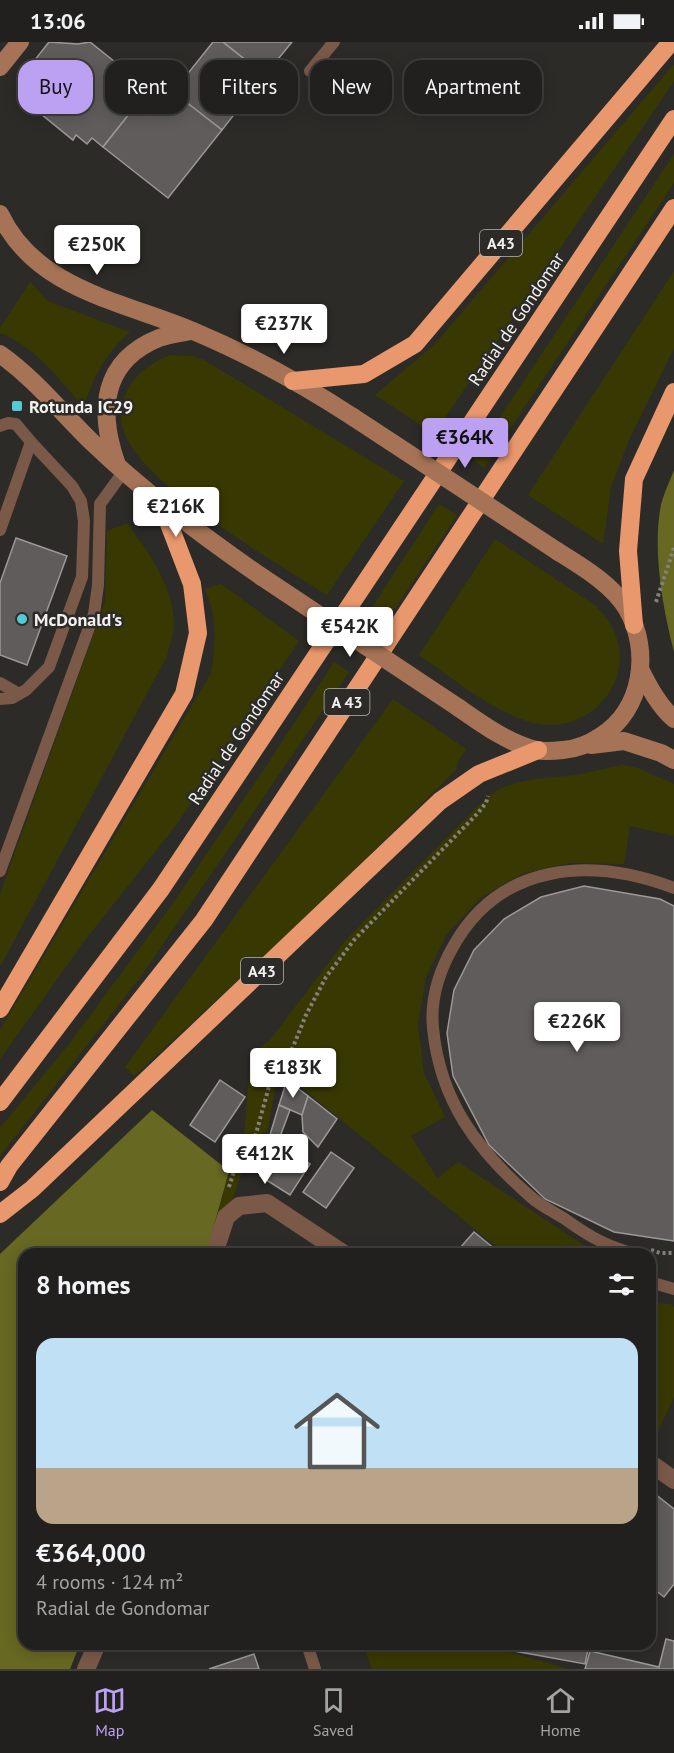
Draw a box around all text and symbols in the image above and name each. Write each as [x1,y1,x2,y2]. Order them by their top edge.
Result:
text: 13:06 [30,7,86,35]
chip: Buy [18,60,93,114]
chip: Rent [105,60,188,114]
chip: Filters [200,60,298,114]
chip: New [310,60,392,114]
chip: Apartment [404,60,542,114]
pin: €250K [55,225,139,276]
road number: A43 [480,230,522,256]
text: €250K [68,231,126,257]
street label: Radial de Gondomar [463,248,569,390]
pin: €237K [242,304,326,355]
text: €237K [255,310,313,336]
place label: Rotunda IC29 [29,395,133,418]
marker: Rotunda IC29 [10,399,24,413]
pin: €364K [423,418,507,469]
text: €364K [436,424,494,450]
pin: €216K [134,487,218,538]
text: €216K [147,493,205,519]
pin: €542K [308,607,392,658]
place label: McDonald's [34,608,122,631]
marker: McDonald's [15,612,29,626]
text: €542K [321,613,379,639]
street label: Radial de Gondomar [183,667,289,809]
road number: A 43 [324,689,370,715]
road number: A43 [241,958,283,984]
pin: €226K [535,1002,619,1053]
text: €226K [548,1008,606,1034]
pin: €183K [251,1048,335,1099]
text: €183K [264,1054,322,1080]
pin: €412K [223,1134,307,1185]
text: €412K [236,1140,294,1166]
text: 8 homes [36,1268,131,1301]
icon: filters [605,1268,638,1301]
icon: home [283,1377,391,1485]
text: €364,000 [36,1536,146,1569]
text: 4 rooms · 124 m² [36,1569,183,1595]
text: Radial de Gondomar [36,1595,209,1621]
tab: Map [93,1684,126,1740]
tab: Saved [313,1684,354,1740]
tab: Home [540,1684,581,1740]

